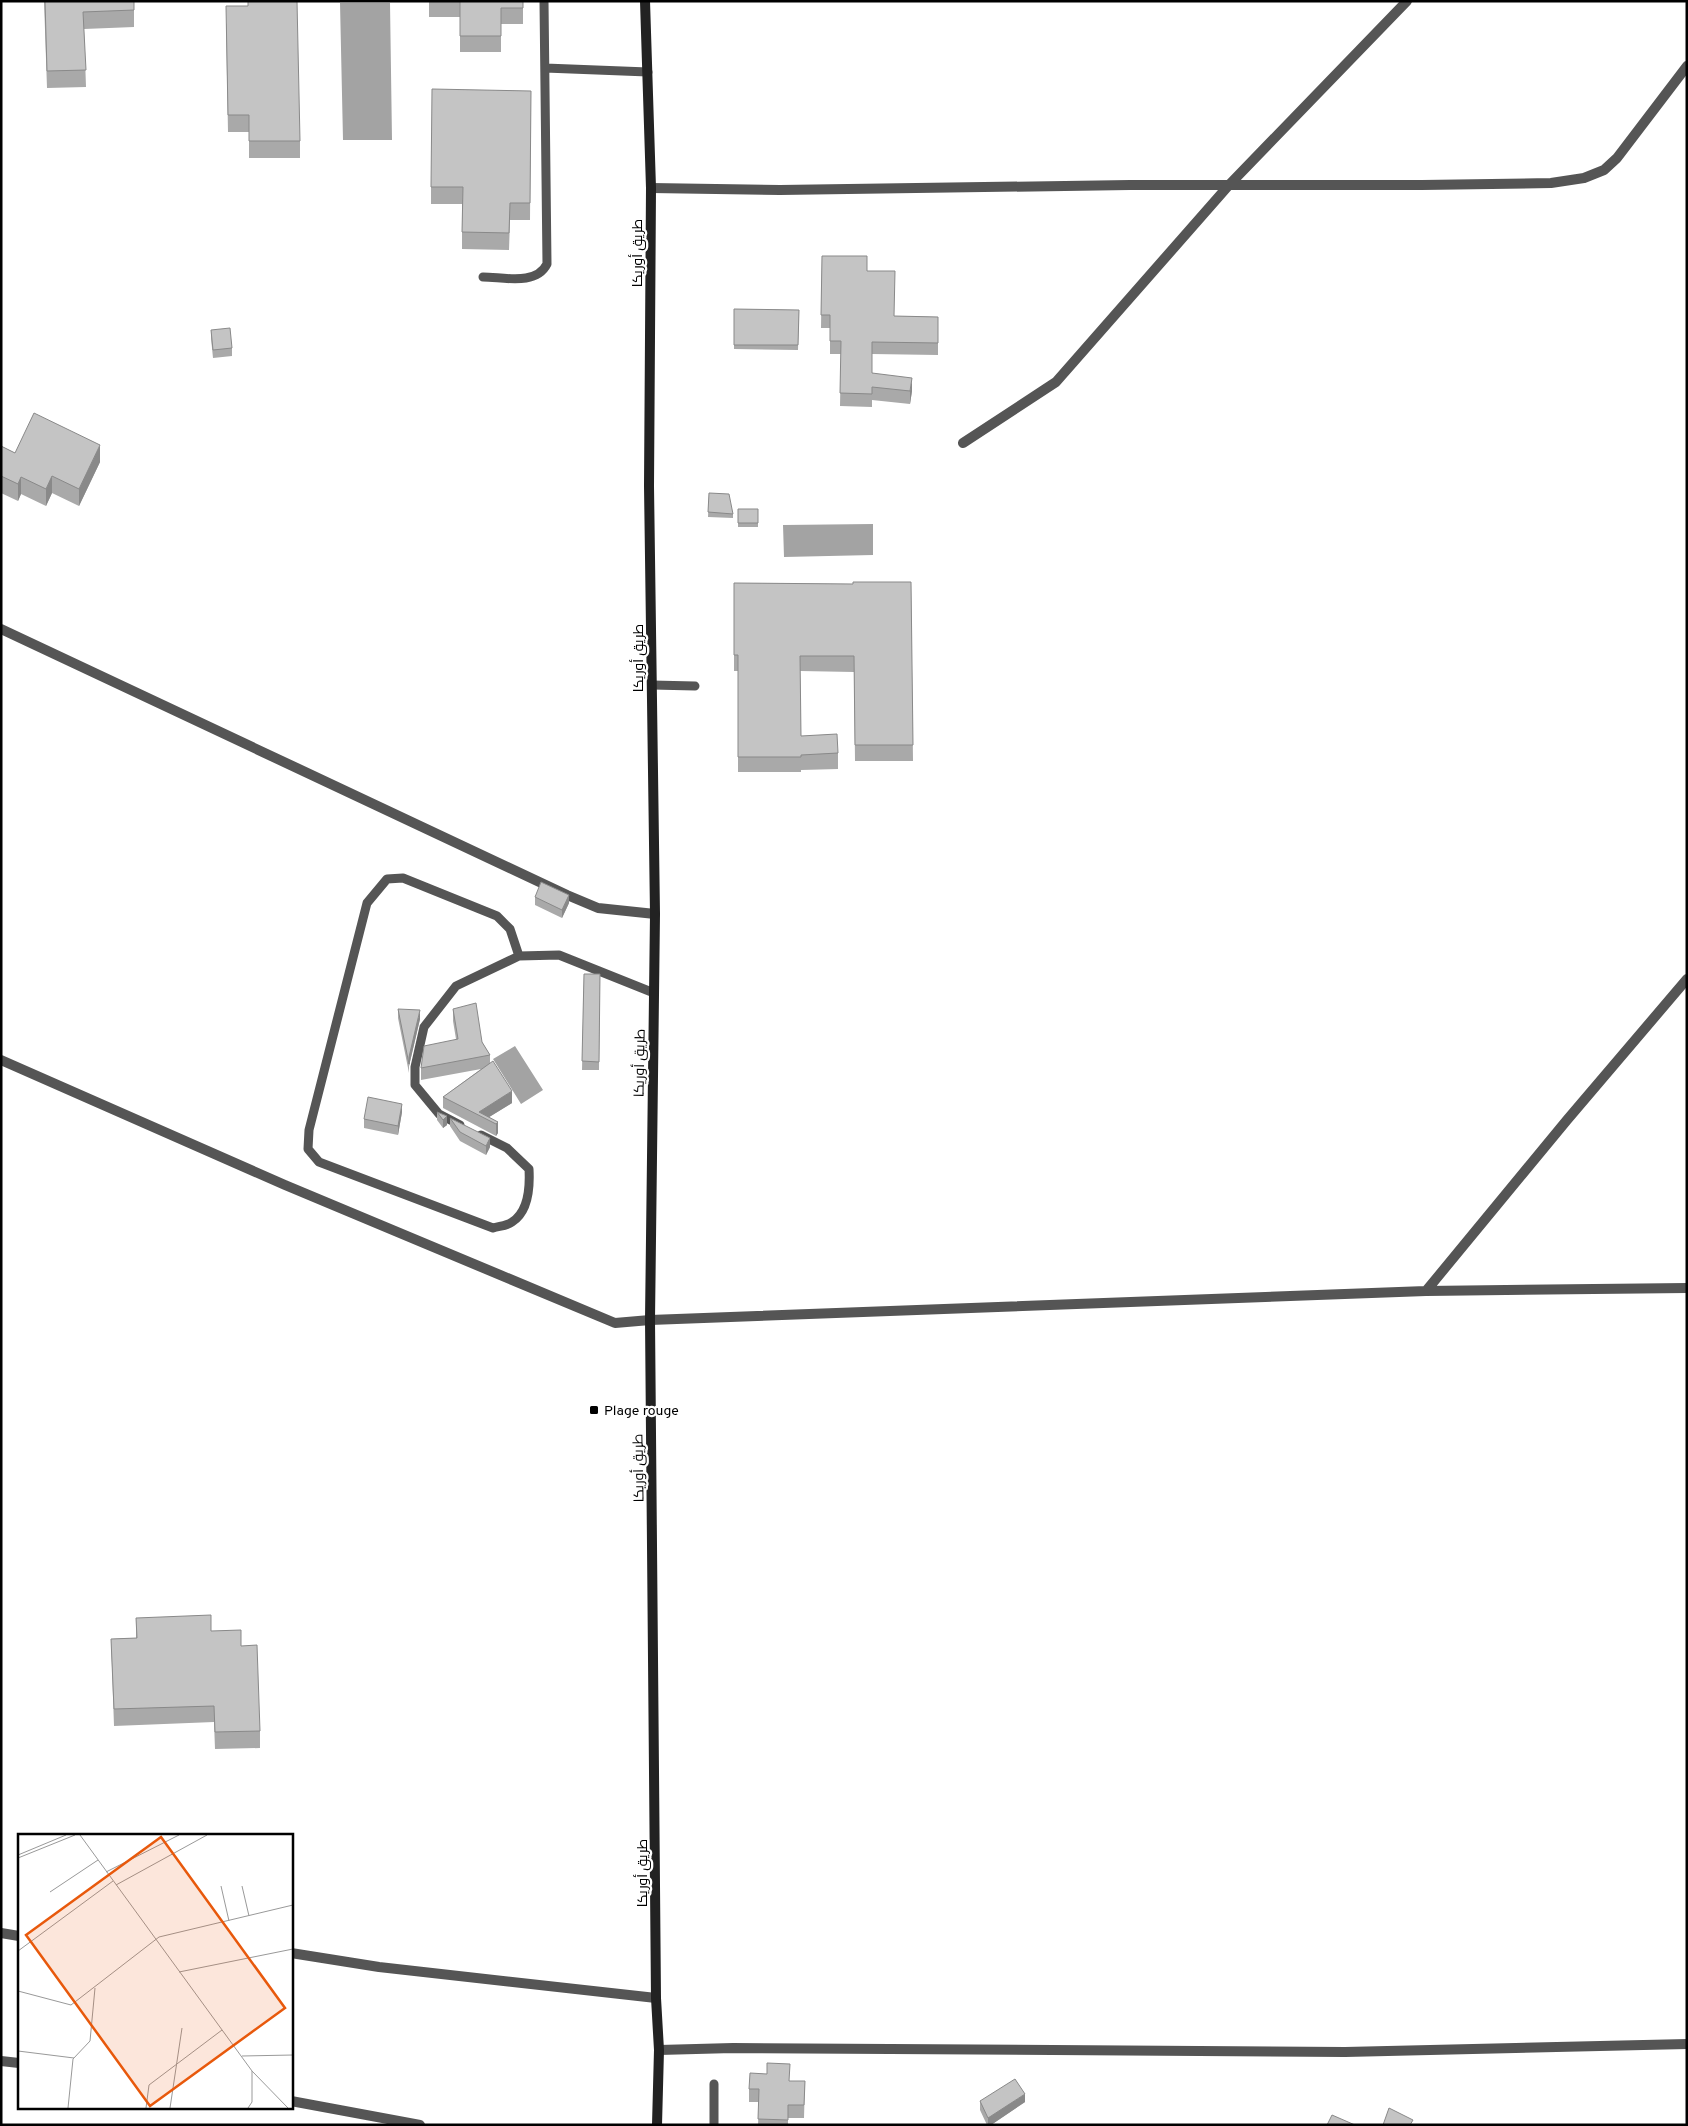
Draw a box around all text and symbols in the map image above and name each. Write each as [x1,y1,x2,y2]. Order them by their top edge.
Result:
street label: طريق أوريكا [628,219,647,287]
street label: طريق أوريكا [629,624,648,692]
street label: طريق أوريكا [629,1029,650,1097]
place label: Plage rouge [604,1403,679,1420]
marker: Plage rouge [588,1404,600,1416]
street label: طريق أوريكا [628,1434,649,1502]
inset map [18,1834,292,2108]
street label: طريق أوريكا [633,1839,652,1907]

